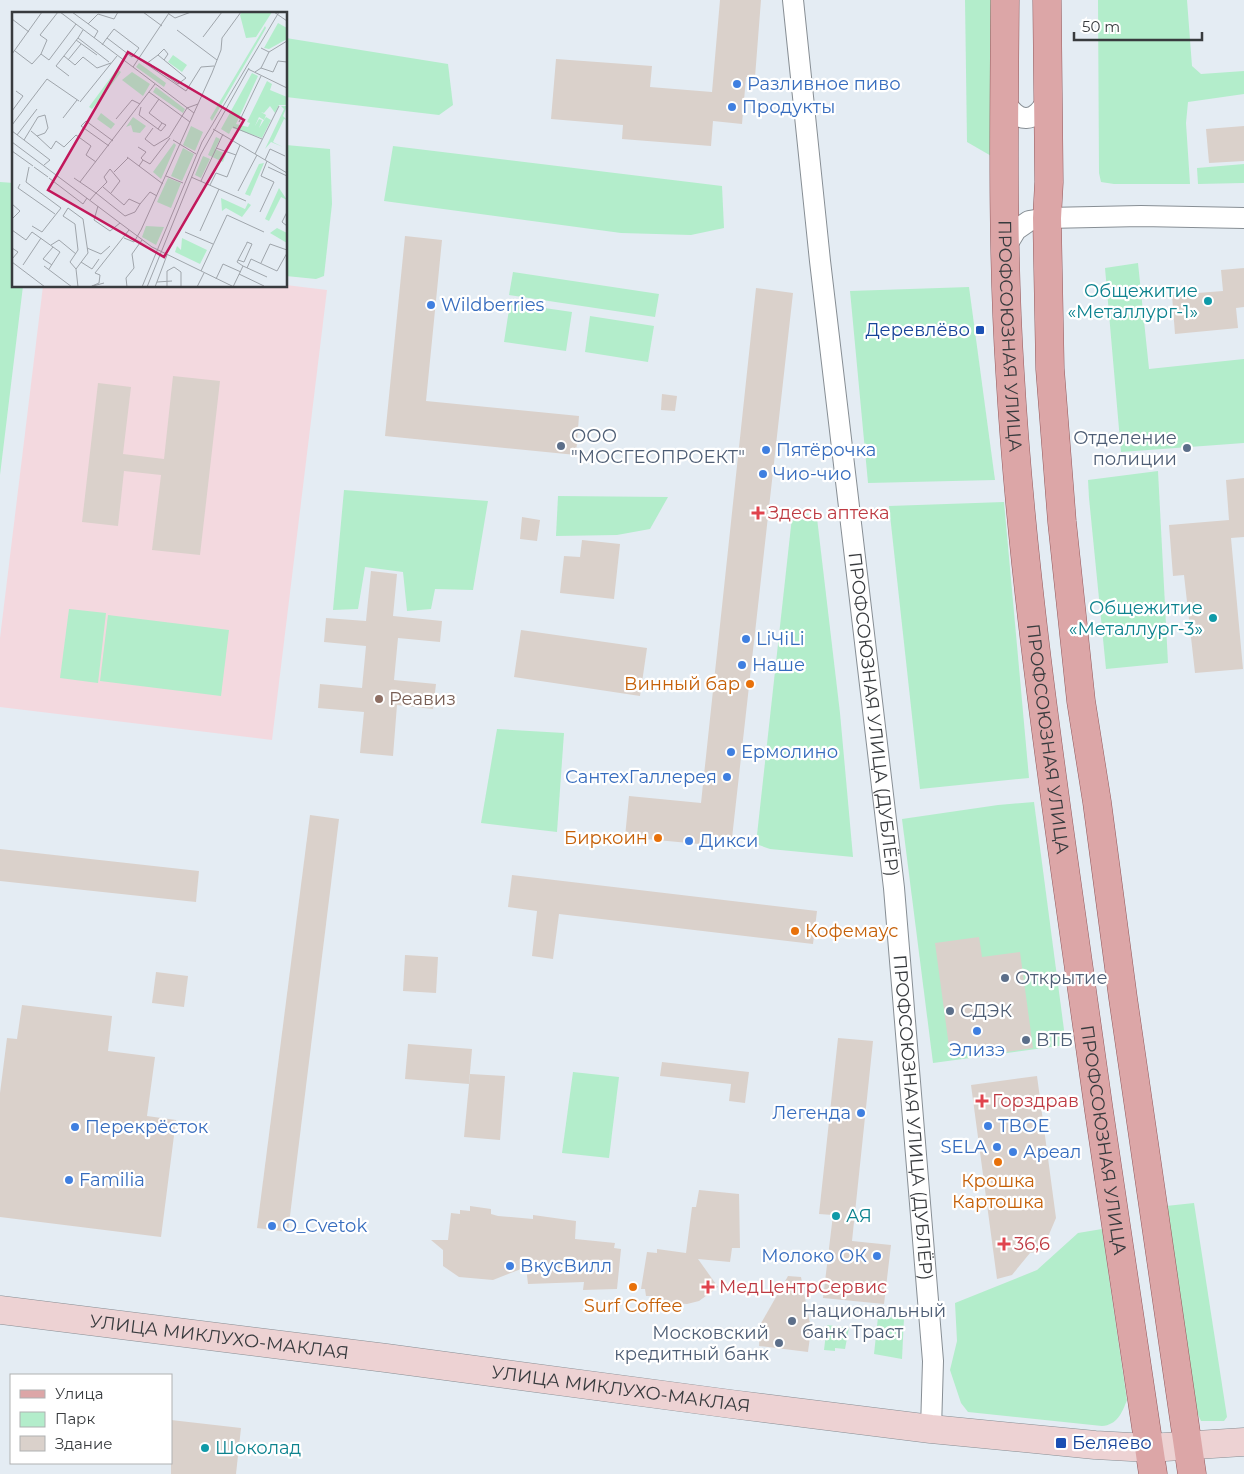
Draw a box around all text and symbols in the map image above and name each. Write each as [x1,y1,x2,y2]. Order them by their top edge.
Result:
scale bar [1074,10,1202,42]
inset map [12,12,288,288]
text: 50 m [1082,17,1120,36]
place label: Разливное пиво [747,73,901,95]
marker: Разливное пиво [731,78,743,90]
place label: Продукты [742,96,835,118]
marker: Продукты [726,101,738,113]
street label: ПРОФСОЮЗНАЯ УЛИЦА [993,220,1026,453]
place label: Общежитие «Металлург-1» [1067,280,1198,323]
place label: Wildberries [441,294,545,316]
marker: Общежитие «Металлург-1» [1202,295,1214,307]
marker: Wildberries [425,299,437,311]
place label: Деревлёво [866,319,970,341]
marker: Деревлёво [974,324,986,336]
place label: ООО "МОСГЕОПРОЕКТ" [571,425,745,468]
place label: Отделение полиции [1073,427,1177,470]
place label: Пятёрочка [776,439,876,461]
marker: ООО "МОСГЕОПРОЕКТ" [555,440,567,452]
marker: Отделение полиции [1181,442,1193,454]
marker: Пятёрочка [760,444,772,456]
place label: Чио-чио [773,463,851,485]
marker: Чио-чио [757,468,769,480]
place label: Здесь аптека [768,502,890,524]
marker: Здесь аптека [752,507,764,519]
street label: ПРОФСОЮЗНАЯ УЛИЦА (ДУБЛЁР) [843,551,904,878]
place label: Общежитие «Металлург-3» [1069,597,1203,640]
marker: Общежитие «Металлург-3» [1207,612,1219,624]
street label: ПРОФСОЮЗНАЯ УЛИЦА [1022,622,1074,856]
place label: LiЧiLi [756,628,805,650]
marker: LiЧiLi [740,633,752,645]
place label: Наше [752,654,805,676]
marker: Наше [736,659,748,671]
place label: Винный бар [624,673,740,695]
marker: Винный бар [744,678,756,690]
place label: Реавиз [389,688,456,710]
marker: Реавиз [373,693,385,705]
place label: Ермолино [741,741,838,763]
marker: Ермолино [725,746,737,758]
place label: СантехГаллерея [565,766,717,788]
marker: СантехГаллерея [721,771,733,783]
place label: Биркоин [564,827,648,849]
place label: Дикси [699,830,758,852]
marker: Биркоин [652,832,664,844]
marker: Дикси [683,835,695,847]
place label: Кофемаус [805,920,898,942]
marker: Кофемаус [789,925,801,937]
street label: ПРОФСОЮЗНАЯ УЛИЦА (ДУБЛЁР) [889,954,937,1281]
place label: Открытие [1015,967,1108,989]
marker: Открытие [999,972,1011,984]
place label: СДЭК [960,1000,1013,1022]
marker: СДЭК [944,1005,956,1017]
street label: ПРОФСОЮЗНАЯ УЛИЦА [1076,1024,1131,1257]
marker: Элизэ [971,1025,983,1037]
place label: ВТБ [1036,1029,1073,1051]
marker: ВТБ [1020,1034,1032,1046]
place label: Элизэ [949,1039,1005,1061]
place label: Горздрав [992,1090,1079,1112]
marker: Горздрав [976,1095,988,1107]
place label: Легенда [772,1102,851,1124]
marker: Легенда [855,1107,867,1119]
place label: ТВОЕ [998,1115,1049,1137]
place label: Перекрёсток [85,1116,209,1138]
marker: ТВОЕ [982,1120,994,1132]
marker: Перекрёсток [69,1121,81,1133]
place label: SELA [940,1136,987,1158]
marker: SELA [991,1141,1003,1153]
place label: Ареал [1023,1141,1081,1163]
marker: Ареал [1007,1146,1019,1158]
marker: Крошка Картошка [992,1156,1004,1168]
place label: Familia [79,1169,145,1191]
place label: Крошка Картошка [952,1170,1044,1213]
marker: Familia [63,1174,75,1186]
place label: АЯ [846,1205,872,1227]
marker: АЯ [830,1210,842,1222]
place label: O_Cvetok [282,1215,367,1237]
marker: O_Cvetok [266,1220,278,1232]
place label: 36,6 [1014,1233,1050,1255]
marker: 36,6 [998,1238,1010,1250]
place label: Молоко ОК [761,1245,867,1267]
marker: Молоко ОК [871,1250,883,1262]
place label: ВкусВилл [520,1255,612,1277]
marker: ВкусВилл [504,1260,516,1272]
place label: МедЦентрСервис [719,1276,887,1298]
marker: МедЦентрСервис [701,1280,715,1294]
marker: Surf Coffee [627,1281,639,1293]
place label: Surf Coffee [584,1295,682,1317]
place label: Национальный банк Траст [802,1300,946,1343]
street label: УЛИЦА МИКЛУХО-МАКЛАЯ [88,1310,350,1364]
marker: Национальный банк Траст [786,1315,798,1327]
place label: Московский кредитный банк [614,1322,770,1365]
marker: Московский кредитный банк [773,1337,785,1349]
street label: УЛИЦА МИКЛУХО-МАКЛАЯ [490,1361,752,1417]
legend [10,1374,172,1464]
text: Улица [55,1384,103,1403]
text: Парк [55,1409,95,1428]
place label: Беляево [1072,1432,1152,1454]
text: Здание [55,1434,113,1453]
marker: Беляево [1054,1436,1068,1450]
place label: Шоколад [215,1437,302,1459]
marker: Шоколад [199,1442,211,1454]

